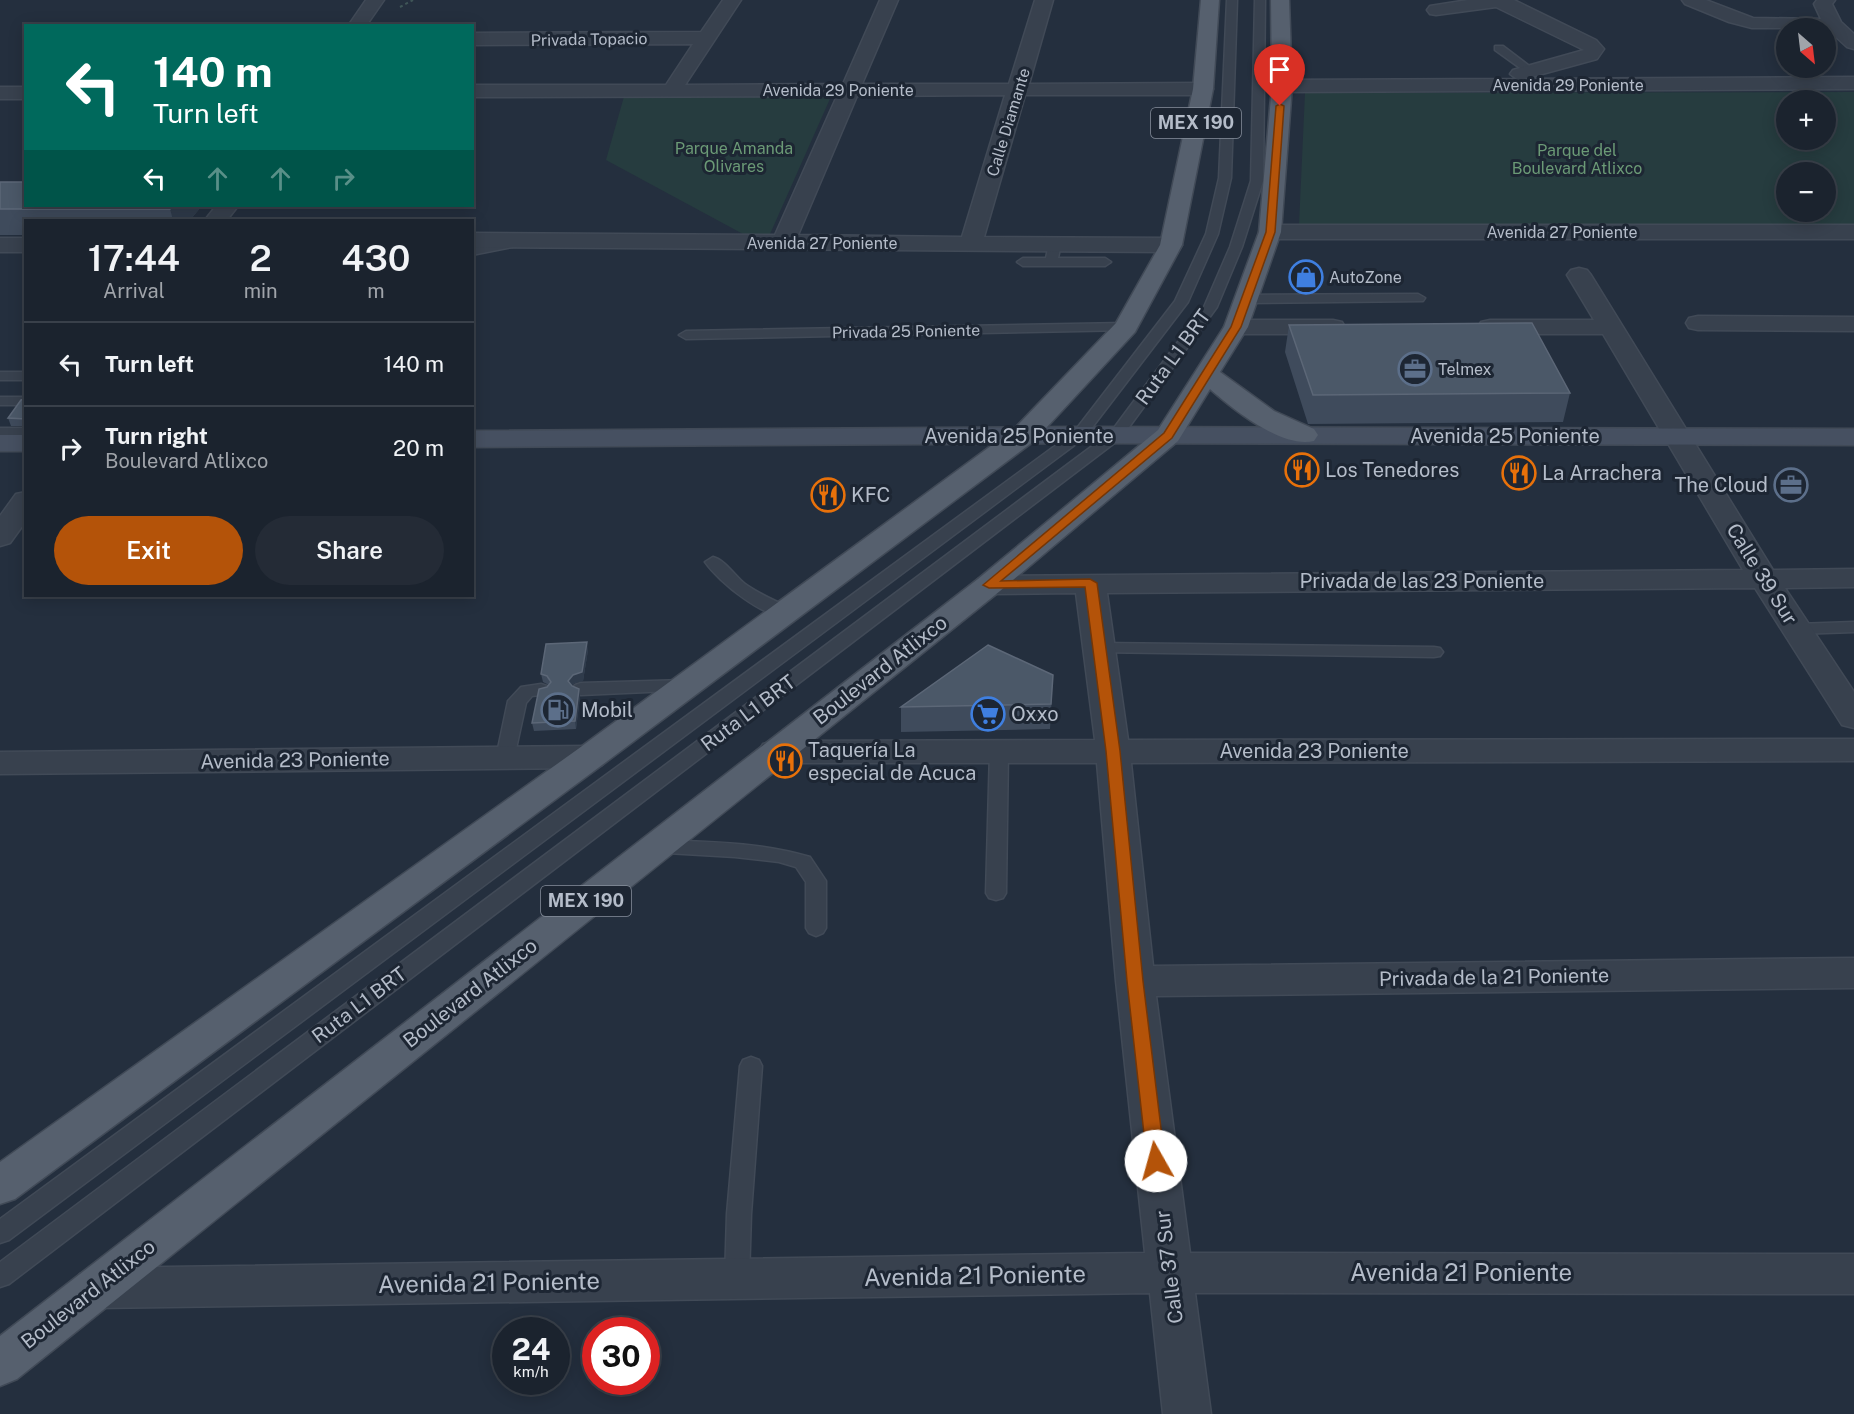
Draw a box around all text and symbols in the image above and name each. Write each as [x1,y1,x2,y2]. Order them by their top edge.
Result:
north arrow [1776,18,1836,78]
map controls [1776,18,1836,222]
street label: Privada Topacio [530,29,648,50]
pin [1254,44,1305,106]
text: 140 m [153,47,273,96]
icon: left [54,48,132,126]
icon: arrive [1263,53,1296,86]
street label: Calle Diamante [983,66,1034,179]
street label: Avenida 29 Poniente [1492,76,1644,95]
street label: Avenida 29 Poniente [762,81,914,100]
button: + [1776,90,1836,150]
text: Turn left [153,97,259,129]
road number: MEX 190 [1151,108,1241,138]
park label: Parque Amanda Olivares [675,139,793,176]
park label: Parque del Boulevard Atlixco [1512,141,1642,178]
icon: left [138,162,171,195]
icon: ahead [201,162,234,195]
icon: ahead [264,162,297,195]
icon: right [327,162,360,195]
button: − [1776,162,1836,222]
street label: Avenida 27 Poniente [1486,223,1638,242]
street label: Avenida 27 Poniente [746,234,898,253]
text: 17:44 [88,237,180,279]
text: 2 [250,237,272,279]
text: 430 [341,237,410,279]
shop icon: AutoZone [1288,259,1324,295]
place label: AutoZone [1329,268,1402,287]
text: Arrival [103,279,165,303]
text: min [244,279,278,303]
text: m [367,279,384,303]
street label: Ruta L1 BRT [1130,305,1216,409]
street label: Privada 25 Poniente [832,321,980,342]
icon: left [54,348,87,381]
text: Turn left [105,351,194,377]
text: 140 m [383,351,444,377]
office icon: Telmex [1397,351,1433,387]
place label: Telmex [1438,360,1492,379]
text: Turn right [105,423,208,449]
street label: Avenida 25 Poniente [924,424,1114,448]
street label: Avenida 25 Poniente [1410,424,1600,448]
icon: right [54,432,87,465]
text: 20 m [393,435,444,461]
text: Boulevard Atlixco [105,449,268,473]
restaurant icon: Los Tenedores [1284,452,1320,488]
restaurant icon: La Arrachera [1501,455,1537,491]
place label: Los Tenedores [1325,458,1459,482]
place label: La Arrachera [1542,461,1662,485]
office icon: The Cloud [1773,467,1809,503]
place label: The Cloud [1674,473,1768,497]
restaurant icon: KFC [810,477,846,513]
place label: KFC [851,483,890,507]
button: Exit [54,516,243,585]
button: Share [255,516,444,585]
street label: Calle 39 Sur [1721,519,1803,629]
street label: Privada de las 23 Poniente [1300,569,1544,593]
street label: Boulevard Atlixco [808,610,952,730]
street label: Ruta L1 BRT [696,670,800,756]
fuel station icon: Mobil [540,692,576,728]
supermarket icon: Oxxo [970,696,1006,732]
place label: Mobil [581,698,633,722]
place label: Oxxo [1011,702,1059,726]
place label: Taquería La especial de Acuca [808,738,976,785]
street label: Avenida 23 Poniente [1219,739,1409,763]
restaurant icon: Taquería La especial de Acuca [767,743,803,779]
street label: Avenida 23 Poniente [200,746,390,774]
road number: MEX 190 [541,886,631,916]
street label: Boulevard Atlixco [398,933,542,1053]
street label: Ruta L1 BRT [307,962,411,1048]
street label: Privada de la 21 Poniente [1379,963,1609,991]
position arrow [1124,1129,1188,1193]
street label: Calle 37 Sur [1150,1209,1188,1325]
street label: Boulevard Atlixco [16,1234,160,1354]
street label: Avenida 21 Poniente [1350,1258,1572,1286]
street label: Avenida 21 Poniente [864,1259,1086,1291]
street label: Avenida 21 Poniente [378,1266,600,1298]
speed limit sign: 30 [582,1317,660,1395]
text: 24 [512,1331,550,1367]
text: km/h [513,1363,549,1380]

